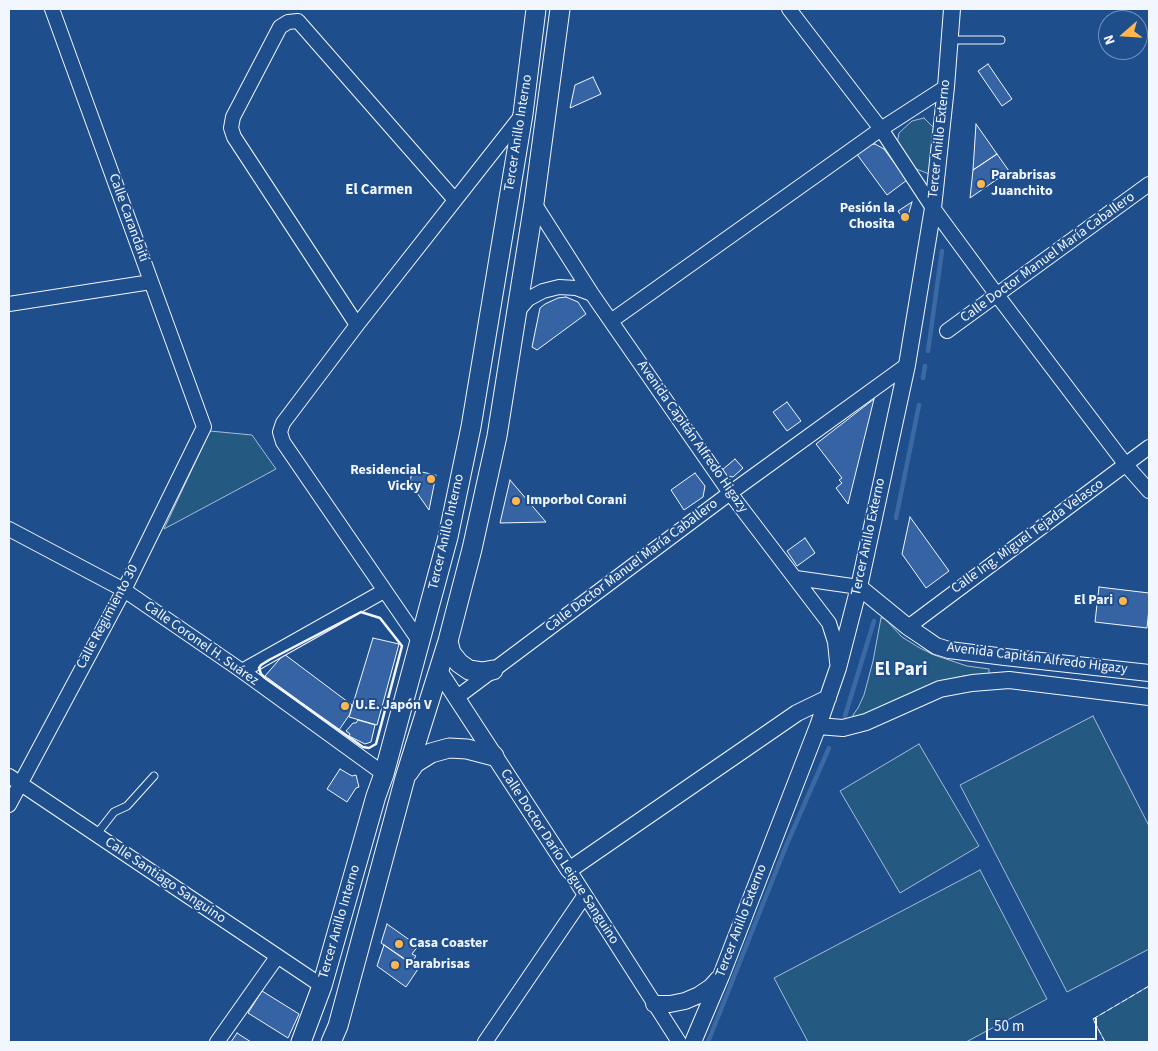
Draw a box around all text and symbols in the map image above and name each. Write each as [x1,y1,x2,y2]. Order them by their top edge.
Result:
north arrow [1098,10,1148,60]
text: N [1099,32,1121,47]
street label: Tercer Anillo Interno [501,73,537,193]
street label: Tercer Anillo Externo [925,79,955,199]
place label: Parabrisas Juanchito [991,168,1056,200]
street label: Calle Carandaití [104,172,152,264]
marker: Parabrisas Juanchito [975,178,987,190]
district label: El Carmen [345,182,413,200]
street label: Calle Doctor Manuel María Caballero [958,189,1138,327]
place label: Pesión la Chosita [840,201,895,233]
marker: Pesión la Chosita [899,211,911,223]
street label: Avenida Capitán Alfredo Higazy [633,358,751,516]
place label: Residencial Vicky [350,463,421,496]
marker: Residencial Vicky [425,473,437,485]
street label: Tercer Anillo Interno [426,473,468,591]
street label: Calle Ing. Miguel Tejada Velasco [949,476,1107,598]
street label: Tercer Anillo Externo [848,477,890,597]
place label: Imporbol Corani [526,493,627,509]
marker: Imporbol Corani [510,495,522,507]
street label: Calle Doctor Manuel María Caballero [543,496,721,636]
street label: Calle Regimiento 30 [73,562,143,672]
place label: El Pari [1074,593,1113,609]
marker: El Pari [1117,595,1129,607]
street label: Calle Coronel H. Suárez [140,598,262,690]
street label: Avenida Capitán Alfredo Higazy [946,640,1128,678]
district label: El Pari [874,660,928,682]
place label: U.E. Japón V [355,698,432,714]
marker: U.E. Japón V [339,700,351,712]
street label: Calle Doctor Darío Leigue Sanguino [496,766,622,948]
street label: Calle Santiago Sanguino [101,834,229,928]
street label: Tercer Anillo Externo [713,862,771,980]
street label: Tercer Anillo Interno [316,863,364,981]
place label: Casa Coaster [409,936,488,952]
marker: Casa Coaster [393,938,405,950]
place label: Parabrisas [405,957,470,973]
marker: Parabrisas [389,959,401,971]
scale bar [988,1008,1099,1040]
text: 50 m [994,1016,1024,1037]

